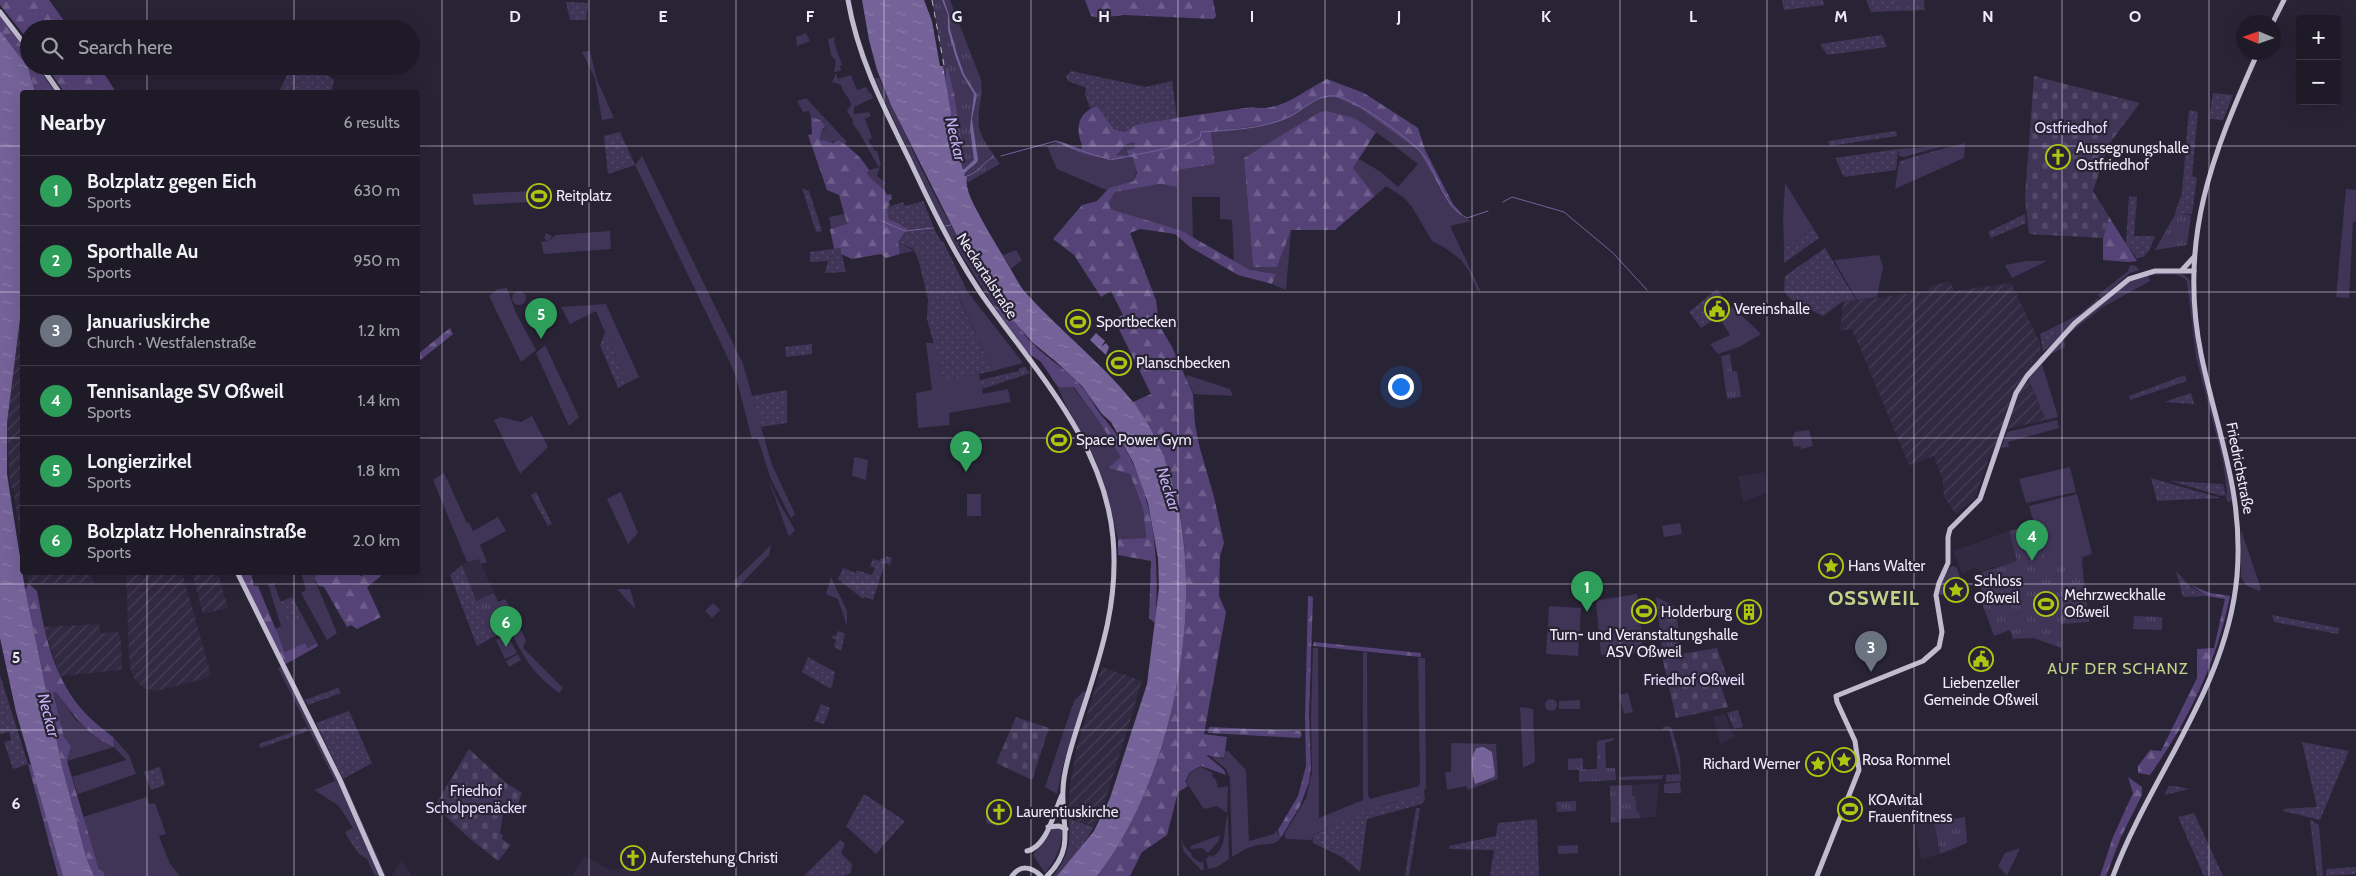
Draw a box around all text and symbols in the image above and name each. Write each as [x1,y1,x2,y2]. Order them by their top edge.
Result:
text: D [509,7,521,26]
text: E [658,7,668,26]
text: F [806,7,815,26]
text: G [952,7,962,26]
text: H [1098,7,1110,26]
text: I [1250,7,1254,26]
text: J [1396,7,1401,26]
text: K [1541,7,1551,26]
text: L [1689,7,1697,26]
text: M [1834,7,1848,26]
text: N [1982,7,1994,26]
text: O [2129,7,2141,26]
north arrow [2236,15,2281,60]
map controls [2296,15,2341,105]
button: + [2296,15,2341,60]
search box [20,20,420,75]
icon: search [38,34,66,62]
text: Search here [78,36,172,59]
button: − [2296,60,2341,105]
text: Nearby [40,110,106,135]
text: 6 results [344,113,400,132]
water label: Neckar [941,115,970,164]
park label: Ostfriedhof [2035,119,2107,137]
place label: Aussegnungshalle Ostfriedhof [2076,139,2189,174]
church icon: Aussegnungshalle Ostfriedhof [2045,144,2071,170]
text: Bolzplatz gegen Eich [87,170,257,193]
text: 1 [53,181,59,200]
text: 630 m [353,181,400,200]
sports icon: Reitplatz [526,183,552,209]
place label: Reitplatz [556,187,612,205]
text: Sports [87,193,131,212]
street label: Neckartalstraße [953,230,1022,323]
text: Sporthalle Au [87,240,198,263]
text: 2 [52,251,60,270]
text: 950 m [353,251,400,270]
text: Sports [87,263,131,282]
public building icon: Vereinshalle [1704,296,1730,322]
pin: 5 [525,298,557,339]
place label: Vereinshalle [1734,300,1810,318]
sports icon: Sportbecken [1065,309,1091,335]
text: Januariuskirche [87,310,210,333]
place label: Sportbecken [1096,313,1176,331]
text: 3 [52,321,60,340]
text: 1.2 km [358,321,400,340]
text: Church · Westfalenstraße [87,333,256,352]
sports icon: Planschbecken [1106,350,1132,376]
place label: Planschbecken [1136,354,1230,372]
your location [1388,374,1414,400]
text: Tennisanlage SV Oßweil [87,380,284,403]
text: 4 [51,391,61,410]
text: 1.4 km [357,391,400,410]
text: Sports [87,403,131,422]
street label: Friedrichstraße [2222,420,2258,516]
sports icon: Space Power Gym [1046,427,1072,453]
pin: 2 [950,431,982,472]
place label: Space Power Gym [1076,431,1192,449]
text: Longierzirkel [87,450,192,473]
text: 5 [52,461,60,480]
text: 1.8 km [357,461,400,480]
water label: Neckar [1153,465,1185,514]
text: Sports [87,473,131,492]
text: Bolzplatz Hohenrainstraße [87,520,306,543]
pin: 4 [2016,520,2048,561]
text: 6 [52,531,61,550]
text: 2.0 km [353,531,400,550]
text: Sports [87,543,131,562]
place icon: Hans Walter [1818,553,1844,579]
place label: Hans Walter [1848,557,1926,575]
pin: 1 [1571,571,1603,612]
place label: Schloss Oßweil [1974,572,2022,607]
place icon: Schloss Oßweil [1943,577,1969,603]
district label: OSSWEIL [1828,586,1920,610]
place label: Mehrzweckhalle Oßweil [2064,586,2166,621]
sports icon: Mehrzweckhalle Oßweil [2033,591,2059,617]
sports icon: Turn- und Veranstaltungshalle ASV Oßweil [1631,598,1657,624]
building icon: Holderburg [1736,599,1762,625]
place label: Holderburg [1661,603,1733,621]
pin: 6 [490,606,522,647]
place label: Turn- und Veranstaltungshalle ASV Oßweil [1550,626,1739,661]
pin: 3 [1855,631,1887,672]
public building icon: Liebenzeller Gemeinde Oßweil [1968,646,1994,672]
text: 5 [12,648,20,667]
district label: AUF DER SCHANZ [2047,659,2189,678]
park label: Friedhof Oßweil [1644,671,1745,689]
place label: Liebenzeller Gemeinde Oßweil [1924,674,2039,709]
water label: Neckar [34,691,64,740]
place icon: Rosa Rommel [1831,747,1857,773]
place icon: Richard Werner [1805,751,1831,777]
place label: Rosa Rommel [1862,751,1951,769]
place label: Richard Werner [1703,755,1800,773]
park label: Friedhof Scholppenäcker [425,782,527,817]
place label: KOAvital Frauenfitness [1868,791,1953,826]
text: 6 [12,794,21,813]
sports icon: KOAvital Frauenfitness [1837,796,1863,822]
church icon: Laurentiuskirche [986,799,1012,825]
place label: Laurentiuskirche [1016,803,1119,821]
church icon: Auferstehung Christi [620,845,646,871]
place label: Auferstehung Christi [650,849,778,867]

